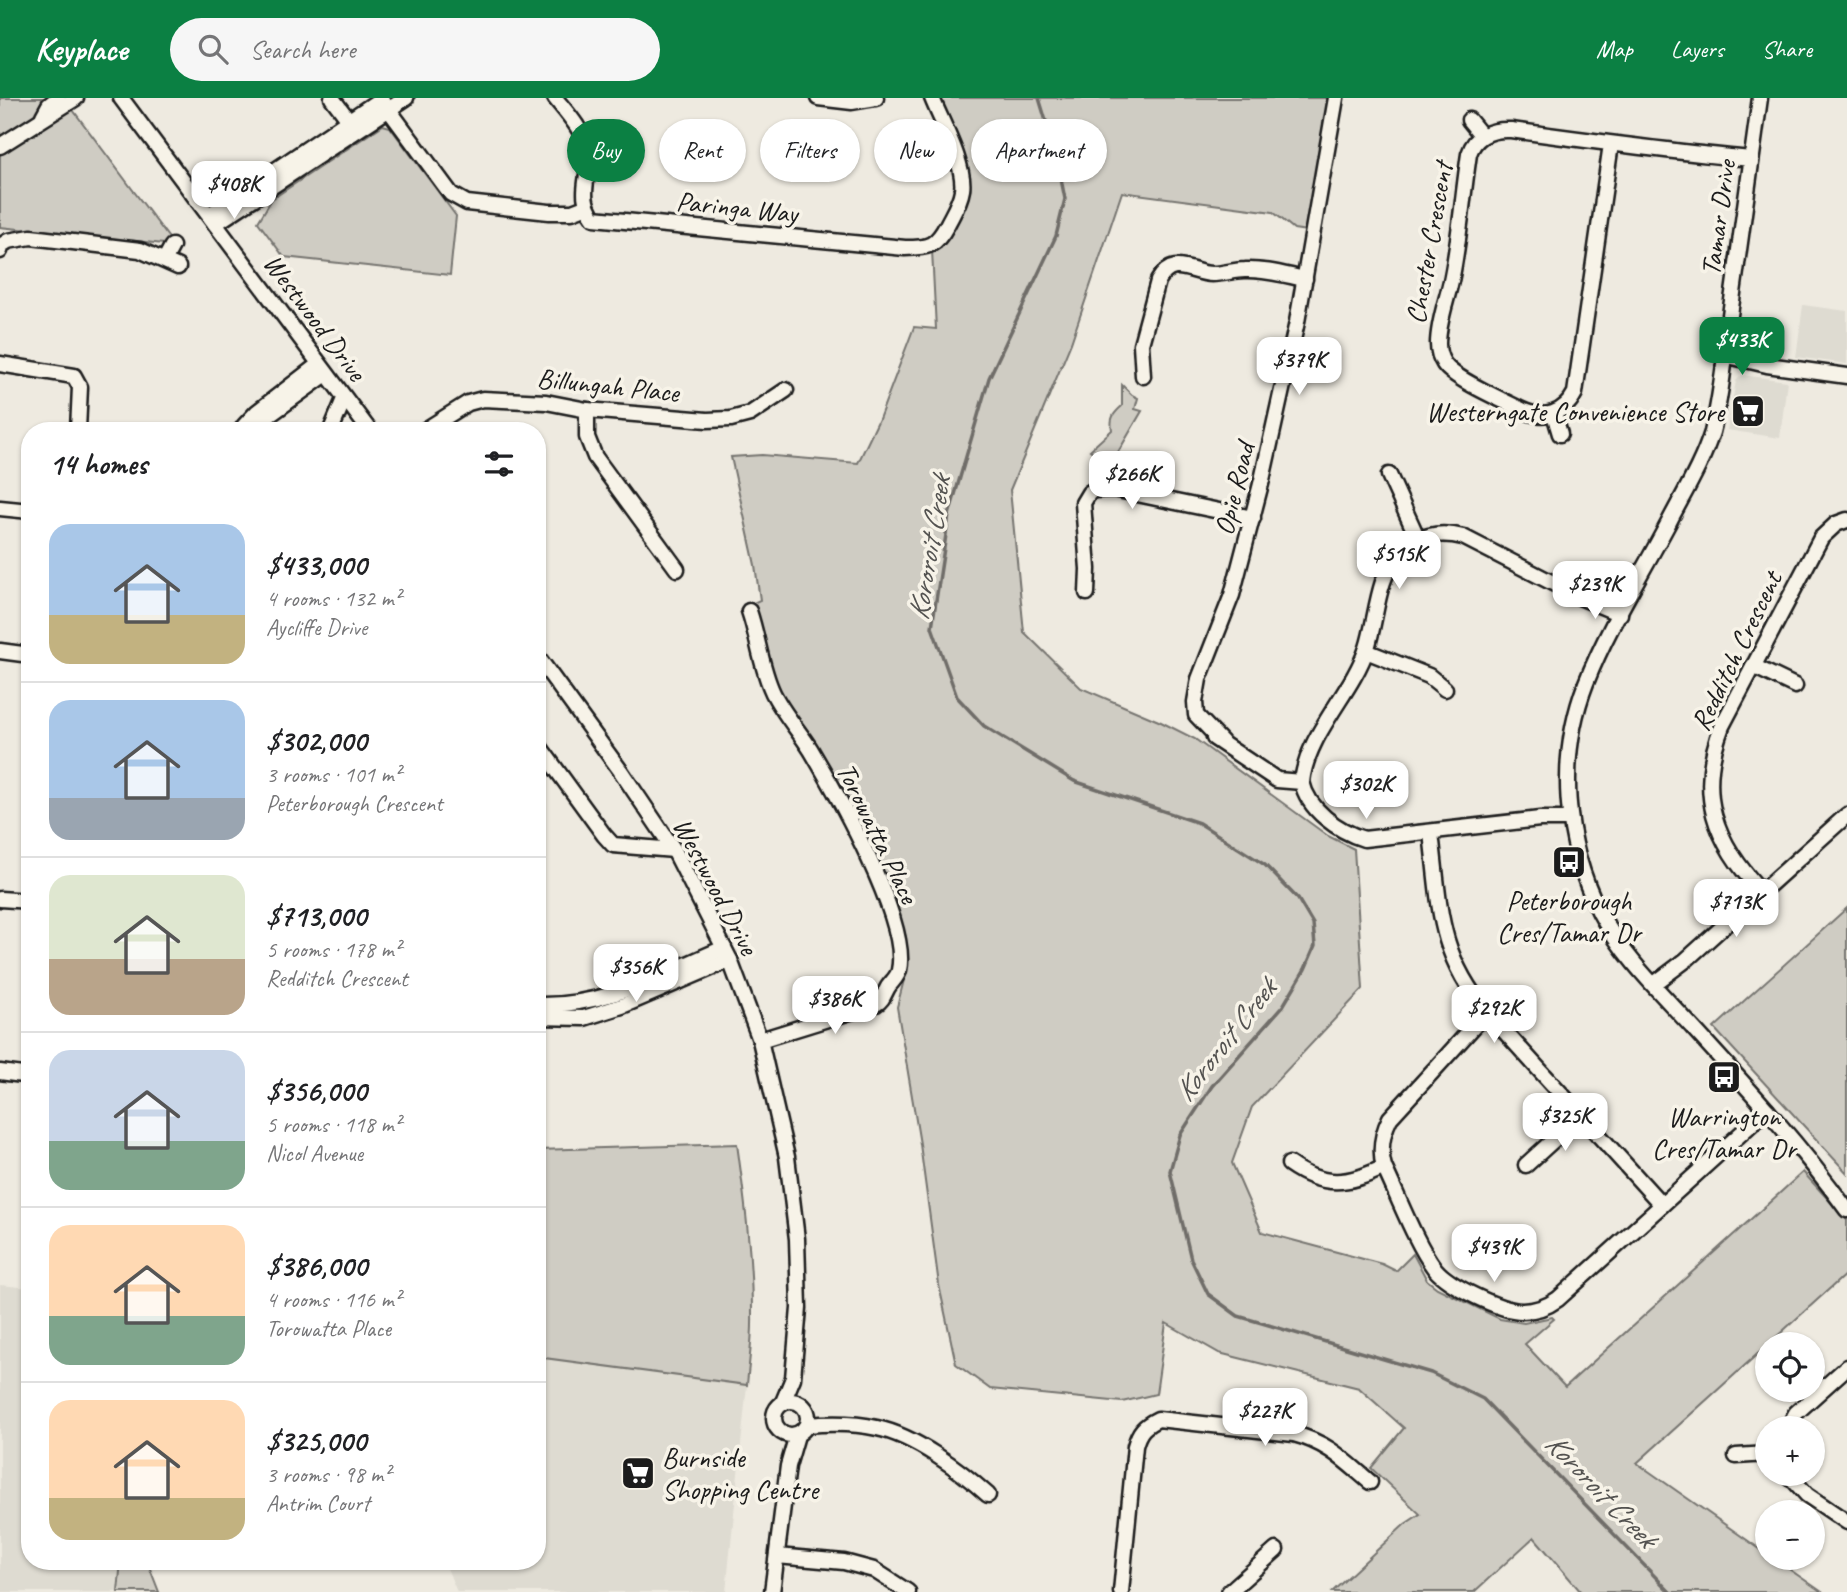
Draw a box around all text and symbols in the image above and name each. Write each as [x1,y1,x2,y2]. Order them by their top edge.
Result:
search box [170,18,660,81]
text: Keyplace [35,28,128,70]
icon: search [194,30,232,68]
text: Search here [250,33,356,66]
text: Map [1596,34,1633,64]
text: Layers [1671,34,1724,64]
text: Share [1762,34,1812,64]
chip: Buy [567,119,645,182]
chip: Rent [659,119,746,182]
chip: Filters [760,119,860,182]
chip: New [874,119,957,182]
chip: Apartment [971,119,1107,182]
street label: Chester Crescent [1398,156,1461,326]
street label: Tamar Drive [1693,156,1744,278]
pin: $408K [185,162,283,221]
text: $408K [207,169,261,198]
street label: Paringa Way [675,183,802,231]
street label: Westwood Drive [256,246,375,389]
pin: $433K [1693,317,1791,377]
text: $433K [1715,325,1769,354]
pin: $379K [1250,338,1348,397]
text: $379K [1273,345,1325,374]
street label: Billungah Place [535,360,683,410]
supermarket icon: Westerngate Convenience Store [1729,392,1767,430]
place label: Westerngate Convenience Store [1426,394,1726,429]
street label: Opie Road [1206,435,1263,539]
text: 14 homes [49,445,147,483]
icon: filters [480,445,518,483]
pin: $266K [1083,452,1181,511]
text: $266K [1105,459,1159,488]
water label: Kororoit Creek [899,468,960,623]
pin: $515K [1350,532,1448,591]
text: $515K [1373,539,1425,568]
text: $433,000 [266,546,366,584]
icon: home [105,552,189,636]
pin: $239K [1546,561,1644,621]
street label: Redditch Crescent [1682,563,1791,736]
text: $239K [1569,569,1621,598]
text: 4 rooms · 132 m² [266,584,401,613]
text: Aycliffe Drive [266,613,367,642]
text: $302,000 [266,722,366,760]
icon: home [105,728,189,812]
street label: Torowatta Place [829,757,928,911]
text: 3 rooms · 101 m² [266,760,401,789]
pin: $302K [1317,762,1415,821]
text: $302K [1339,769,1393,798]
text: Peterborough Crescent [266,789,443,818]
street label: Westwood Drive [665,811,768,962]
bus stop icon: Peterborough Cres/Tamar Dr [1550,843,1588,881]
pin: $713K [1687,880,1785,939]
place label: Peterborough Cres/Tamar Dr [1497,883,1643,950]
text: $713K [1710,887,1763,916]
text: $713,000 [266,897,366,935]
icon: home [105,903,189,987]
text: 5 rooms · 178 m² [266,935,401,964]
pin: $356K [587,944,685,1004]
text: $356K [609,952,663,981]
text: Redditch Crescent [266,964,408,993]
water label: Kororoit Creek [1165,967,1288,1109]
pin: $386K [786,976,884,1036]
text: $386K [808,984,862,1013]
pin: $292K [1445,986,1543,1045]
text: $292K [1468,993,1520,1022]
bus stop icon: Warrington Cres/Tamar Dr [1705,1058,1743,1096]
text: $356,000 [266,1072,367,1110]
icon: home [105,1078,189,1162]
pin: $325K [1516,1094,1614,1153]
place label: Warrington Cres/Tamar Dr [1652,1099,1798,1166]
text: $325K [1539,1101,1591,1130]
text: 5 rooms · 118 m² [266,1110,401,1139]
text: Nicol Avenue [266,1139,363,1168]
pin: $439K [1445,1224,1543,1284]
text: $439K [1468,1232,1520,1261]
text: $386,000 [266,1247,367,1285]
icon: home [105,1253,189,1337]
text: 4 rooms · 116 m² [266,1285,401,1314]
text: Torowatta Place [266,1314,391,1343]
map controls [1755,1332,1825,1570]
button: locate [1755,1332,1825,1402]
pin: $227K [1216,1388,1314,1448]
text: $227K [1239,1396,1292,1425]
button: + [1755,1416,1825,1486]
text: $325,000 [266,1422,366,1460]
water label: Kororoit Creek [1537,1425,1669,1559]
icon: home [105,1428,189,1512]
place label: Burnside Shopping Centre [662,1440,820,1507]
supermarket icon: Burnside Shopping Centre [619,1454,657,1492]
text: 3 rooms · 98 m² [266,1460,390,1489]
text: Antrim Court [266,1489,370,1518]
button: − [1755,1500,1825,1570]

